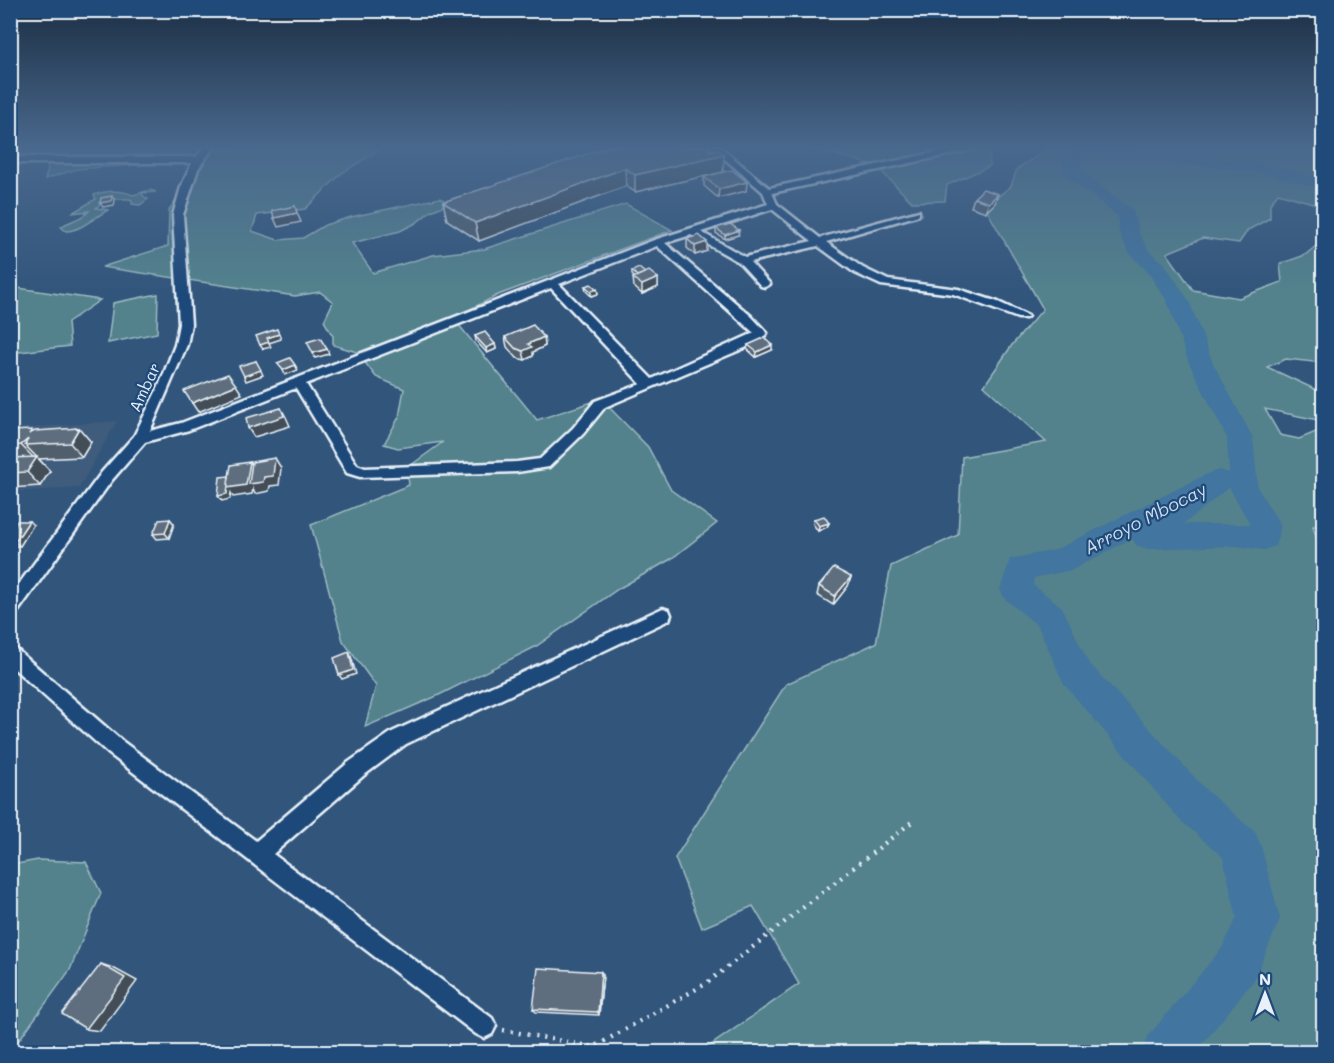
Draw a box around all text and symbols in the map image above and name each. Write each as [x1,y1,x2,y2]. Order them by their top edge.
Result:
street label: Ambar [123,359,165,415]
water label: Arroyo Mbocay [1080,476,1211,559]
north arrow [1235,964,1295,1024]
text: N [1259,968,1271,989]

